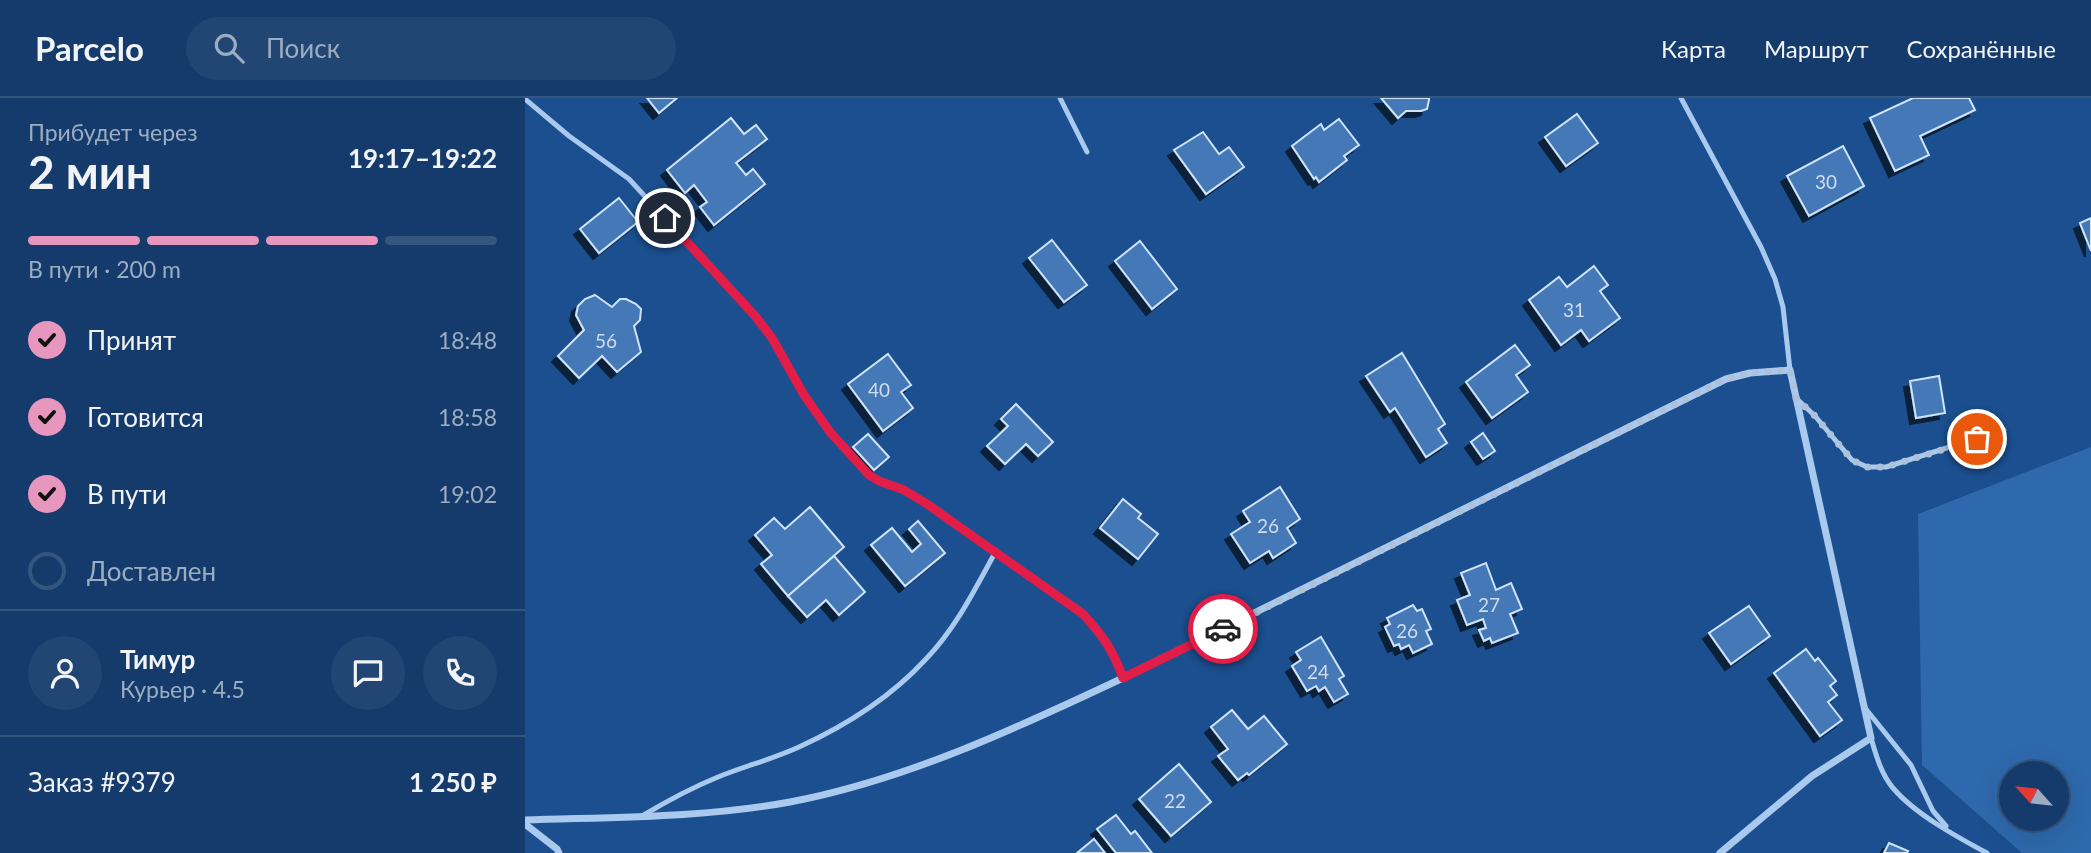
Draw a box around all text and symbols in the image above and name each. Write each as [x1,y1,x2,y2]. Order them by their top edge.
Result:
search box [186,17,676,80]
text: Parcelo [35,28,144,68]
icon: search [210,29,248,67]
text: Поиск [266,32,340,64]
text: Карта [1661,34,1726,63]
text: Маршрут [1764,34,1869,63]
text: Сохранённые [1907,34,2056,63]
text: Прибудет через [28,118,198,146]
text: 19:17–19:22 [348,142,497,174]
text: 2 мин [28,144,152,199]
house number: 30 [1815,170,1837,193]
pin [635,188,695,248]
icon: home [646,199,684,237]
text: В пути · 200 m [28,255,181,283]
house number: 31 [1563,298,1585,321]
icon: check [28,321,66,359]
text: Принят [87,324,176,356]
text: 18:48 [438,326,497,354]
house number: 56 [595,329,617,352]
house number: 40 [868,378,890,401]
icon: check [28,398,66,436]
text: Готовится [87,401,204,433]
text: 18:58 [438,403,497,431]
pin [1947,409,2007,469]
icon: bag [1958,420,1996,458]
icon: check [28,475,66,513]
text: В пути [87,478,167,510]
text: 19:02 [438,480,497,508]
house number: 26 [1257,514,1279,537]
text: Доставлен [87,555,216,587]
house number: 27 [1478,593,1500,616]
courier [1188,594,1258,664]
icon: car [1204,610,1242,648]
house number: 26 [1396,619,1418,642]
button: person [28,636,102,710]
button: chat [331,636,405,710]
button: phone [423,636,497,710]
text: Тимур [120,643,195,675]
house number: 24 [1307,660,1329,683]
text: Курьер · 4.5 [120,675,245,703]
north arrow [1999,761,2069,831]
map controls [1999,761,2069,831]
text: Заказ #9379 [28,766,176,798]
text: 1 250 ₽ [409,766,497,798]
house number: 22 [1164,789,1186,812]

